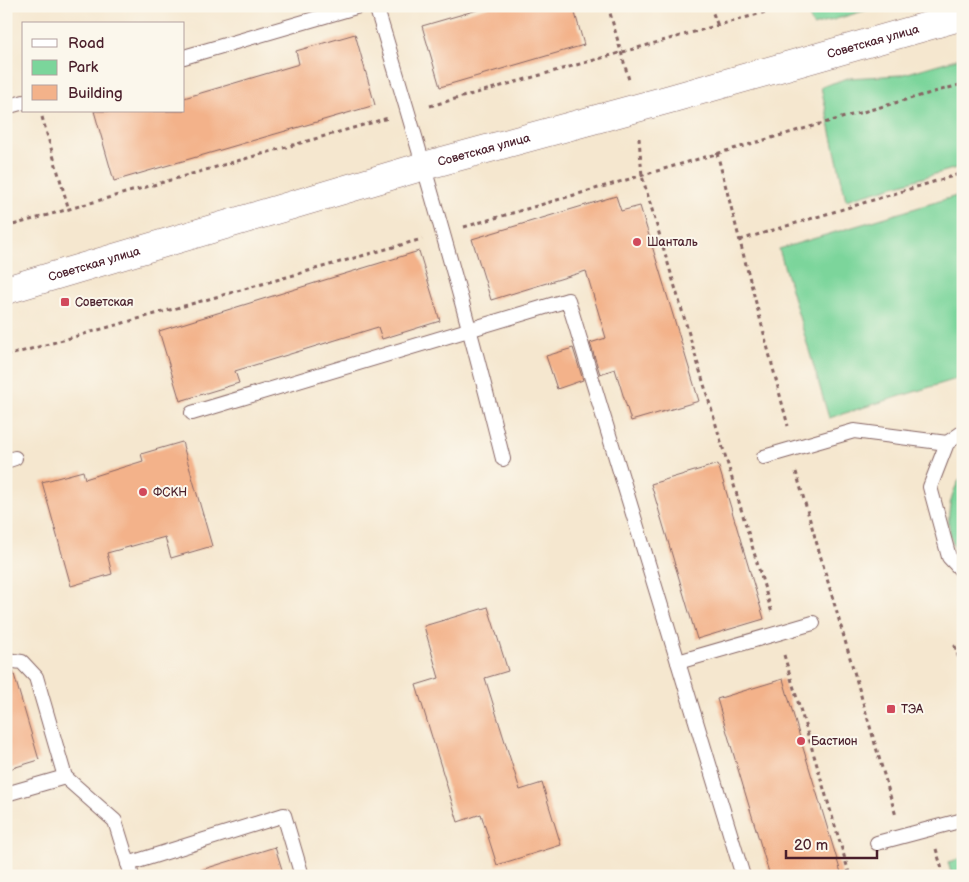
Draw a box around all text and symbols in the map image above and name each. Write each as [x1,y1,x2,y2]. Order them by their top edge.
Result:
street label: Советская улица [825,21,921,62]
legend [22,22,185,112]
text: Road [68,34,104,53]
text: Park [68,58,99,77]
text: Building [68,84,123,103]
street label: Советская улица [436,130,532,169]
place label: Шанталь [647,235,698,250]
marker: Шанталь [631,236,643,248]
street label: Советская улица [46,243,142,285]
place label: Советская [75,295,134,310]
marker: Советская [59,296,71,308]
place label: ФСКН [153,485,187,500]
marker: ФСКН [137,486,149,498]
place label: ТЭА [901,702,924,717]
marker: ТЭА [885,703,897,715]
place label: Бастион [811,734,858,749]
marker: Бастион [795,735,807,747]
scale bar [786,827,878,859]
text: 20 m [794,836,828,855]

